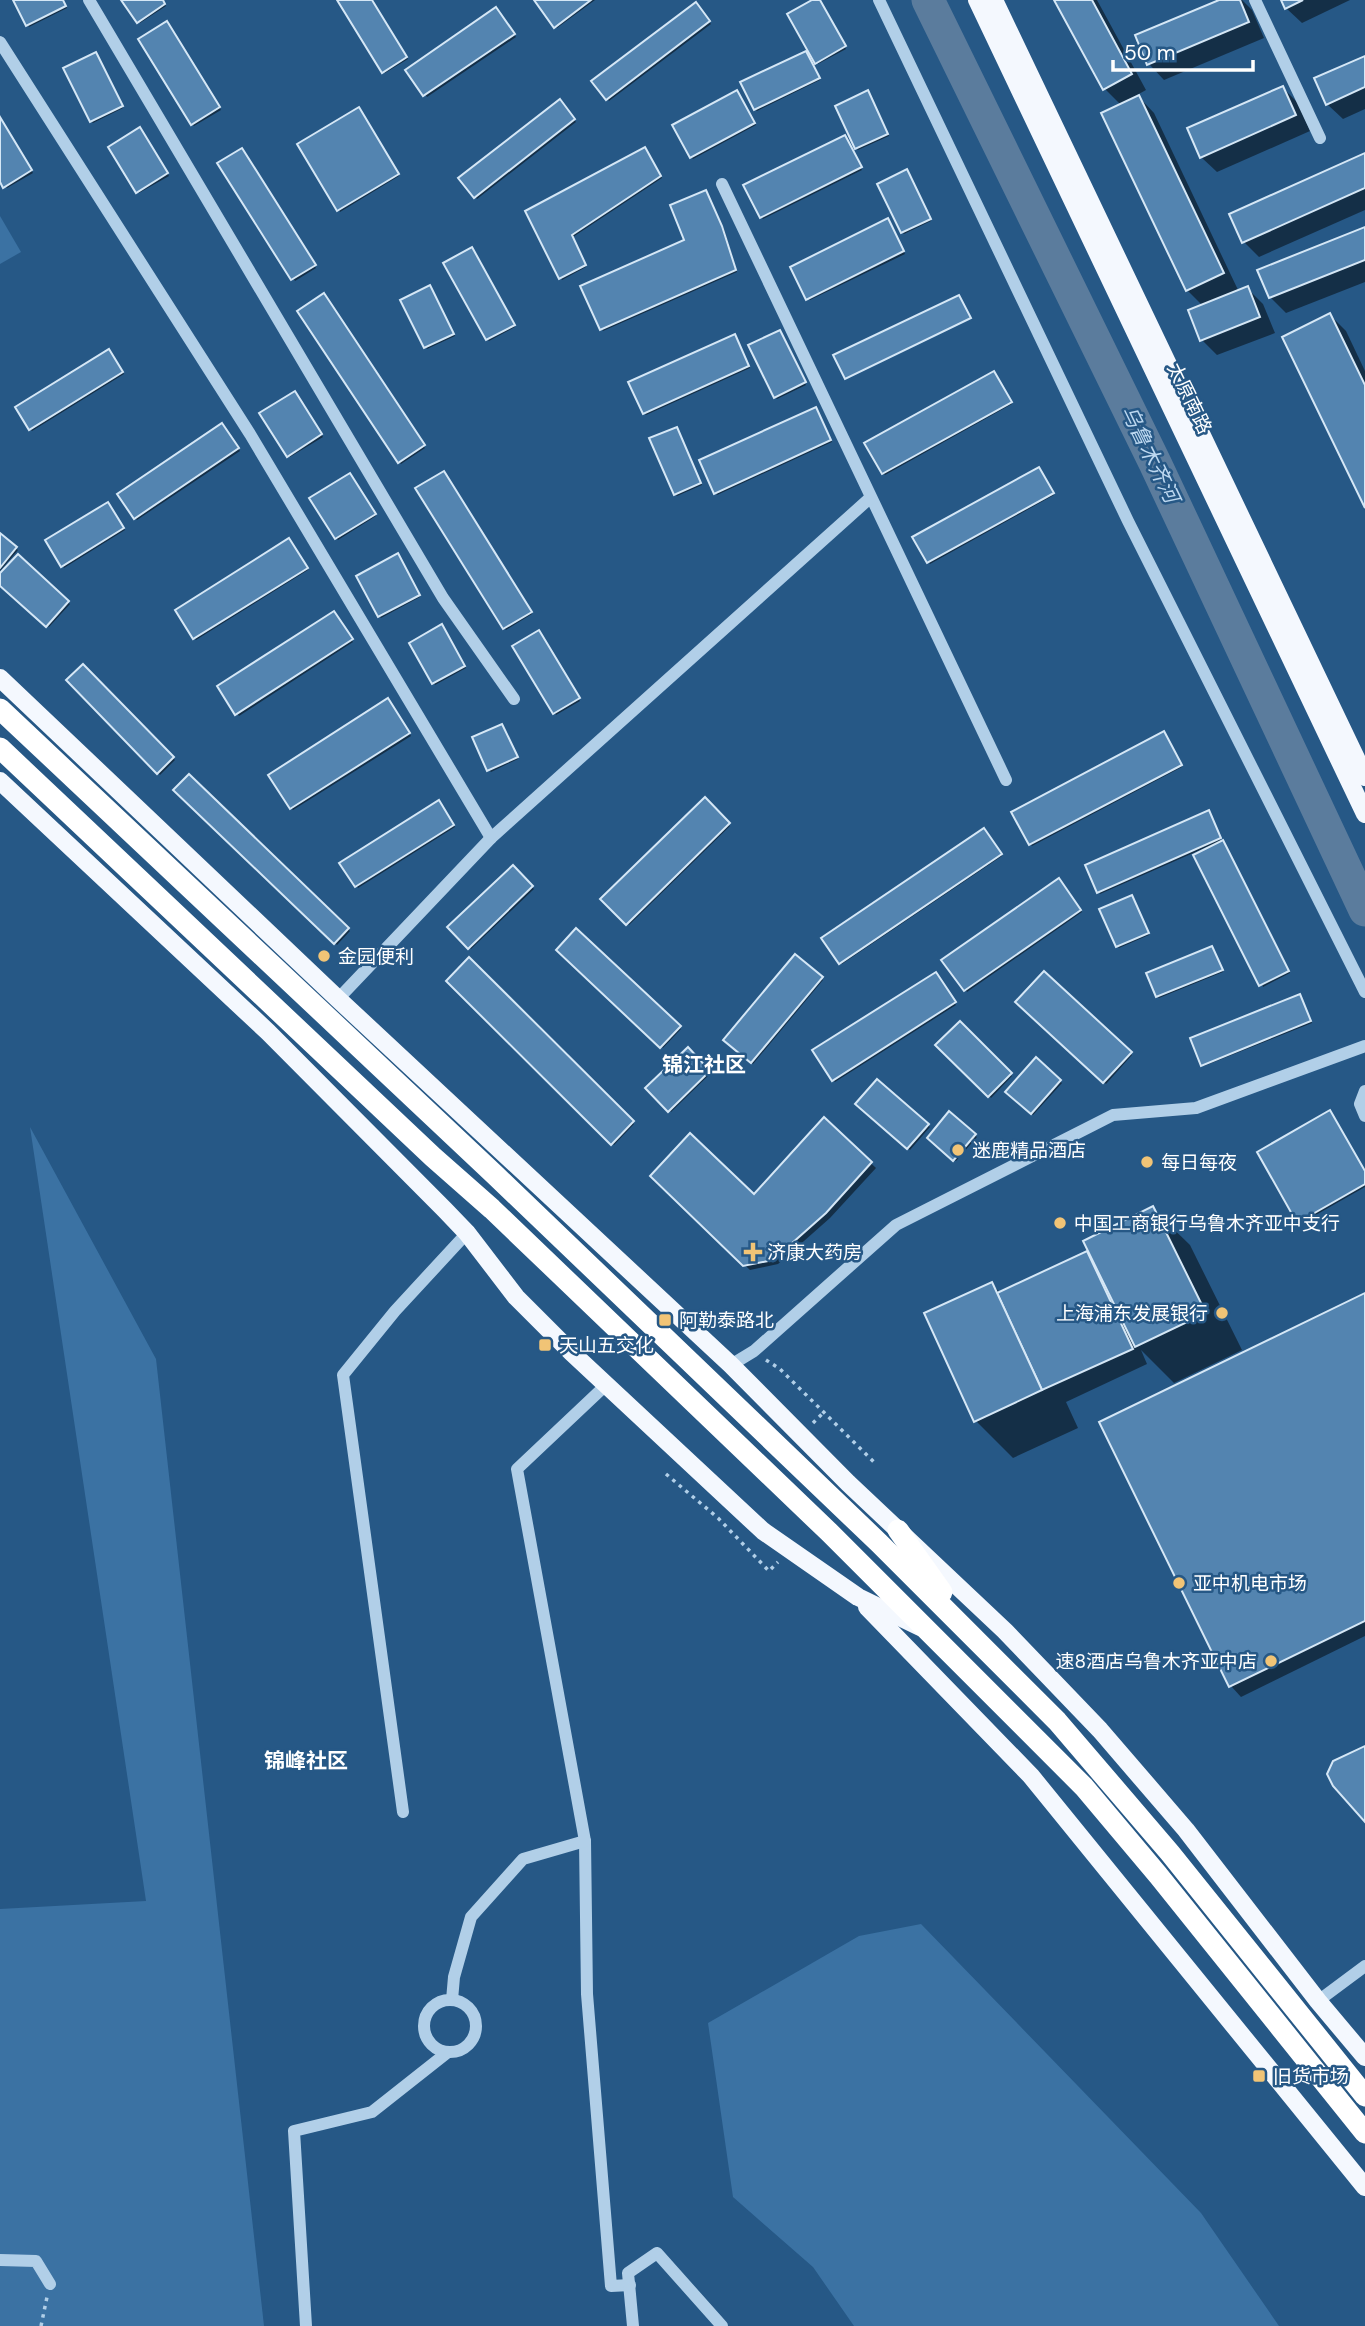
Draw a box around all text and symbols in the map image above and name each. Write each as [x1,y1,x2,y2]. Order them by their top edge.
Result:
scale bar [1113,28,1253,72]
text: 50 m [1124,39,1175,67]
street label: 太原南路 [1162,359,1217,438]
water label: 乌鲁木齐河 [1114,401,1187,511]
place label: 金园便利 [338,944,414,969]
marker: 金园便利 [316,948,332,964]
district label: 锦江社区 [662,1051,746,1079]
place label: 迷鹿精品酒店 [972,1138,1086,1163]
marker: 迷鹿精品酒店 [950,1142,966,1158]
place label: 每日每夜 [1161,1150,1237,1175]
marker: 每日每夜 [1139,1154,1155,1170]
place label: 中国工商银行乌鲁木齐亚中支行 [1074,1211,1340,1236]
marker: 中国工商银行乌鲁木齐亚中支行 [1052,1215,1068,1231]
place label: 济康大药房 [767,1240,862,1265]
marker: 济康大药房 [745,1244,761,1260]
place label: 上海浦东发展银行 [1056,1301,1208,1326]
marker: 上海浦东发展银行 [1214,1305,1230,1321]
place label: 阿勒泰路北 [679,1308,774,1333]
marker: 阿勒泰路北 [657,1312,673,1328]
place label: 天山五交化 [559,1333,654,1358]
marker: 天山五交化 [537,1337,553,1353]
place label: 亚中机电市场 [1193,1571,1307,1596]
marker: 亚中机电市场 [1171,1575,1187,1591]
place label: 速8酒店乌鲁木齐亚中店 [1055,1649,1257,1674]
marker: 速8酒店乌鲁木齐亚中店 [1263,1653,1279,1669]
district label: 锦峰社区 [264,1747,348,1775]
place label: 旧货市场 [1273,2064,1349,2089]
marker: 旧货市场 [1251,2068,1267,2084]

